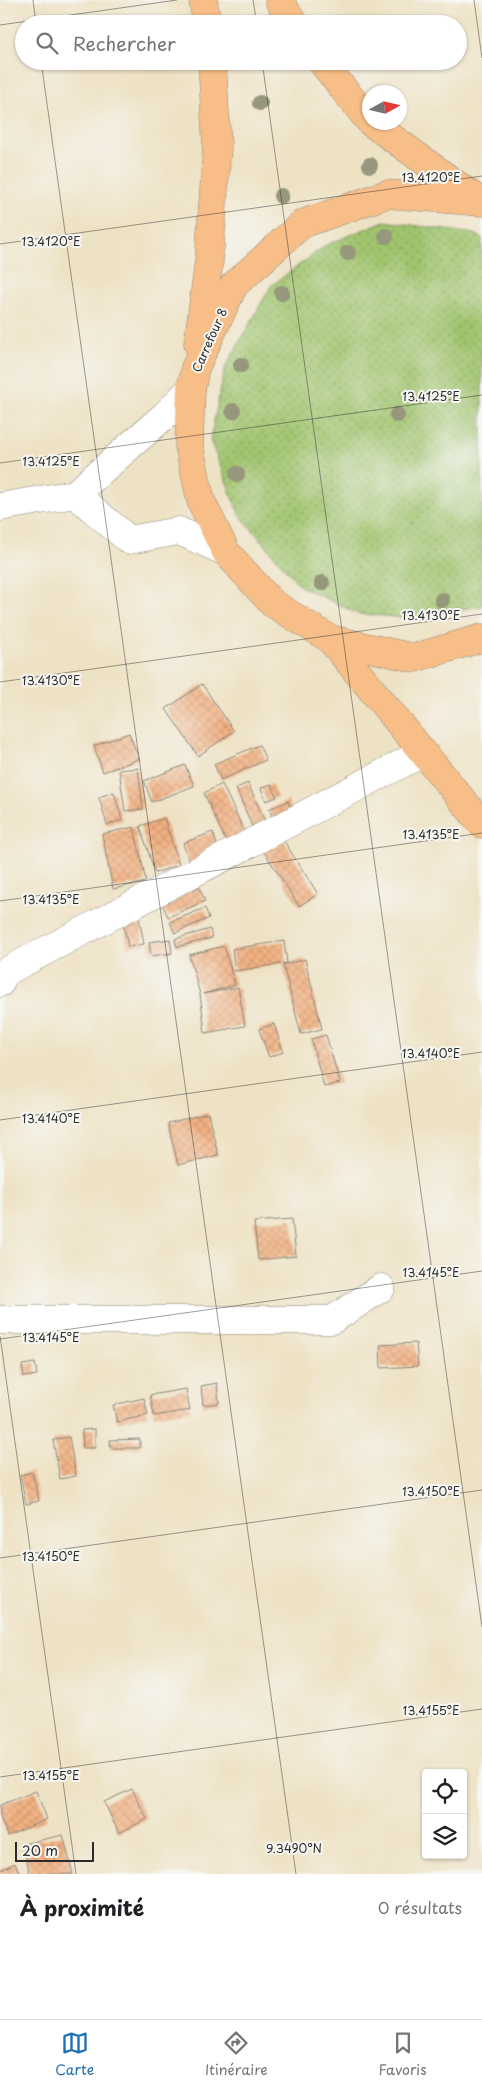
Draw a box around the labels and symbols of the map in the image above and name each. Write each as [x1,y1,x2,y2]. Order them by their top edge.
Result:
north arrow [362,85,407,130]
text: 13.4120°E [402,168,460,186]
text: 13.4120°E [22,232,80,250]
street label: Carrefour 8 [187,305,231,375]
text: 13.4125°E [402,387,460,405]
text: 13.4125°E [22,452,80,470]
text: 13.4130°E [402,606,460,624]
text: 13.4130°E [22,671,80,689]
text: 13.4135°E [403,825,459,843]
text: 13.4135°E [23,890,79,908]
text: 13.4140°E [402,1044,460,1062]
text: 13.4140°E [22,1109,80,1127]
text: 13.4145°E [403,1263,459,1281]
text: 13.4145°E [23,1328,79,1346]
text: 13.4150°E [402,1482,460,1500]
text: 13.4150°E [22,1547,80,1565]
text: 13.4155°E [402,1701,460,1719]
text: 13.4155°E [22,1766,80,1784]
scale bar [15,1839,94,1862]
text: 9.3490°N [266,1839,322,1857]

